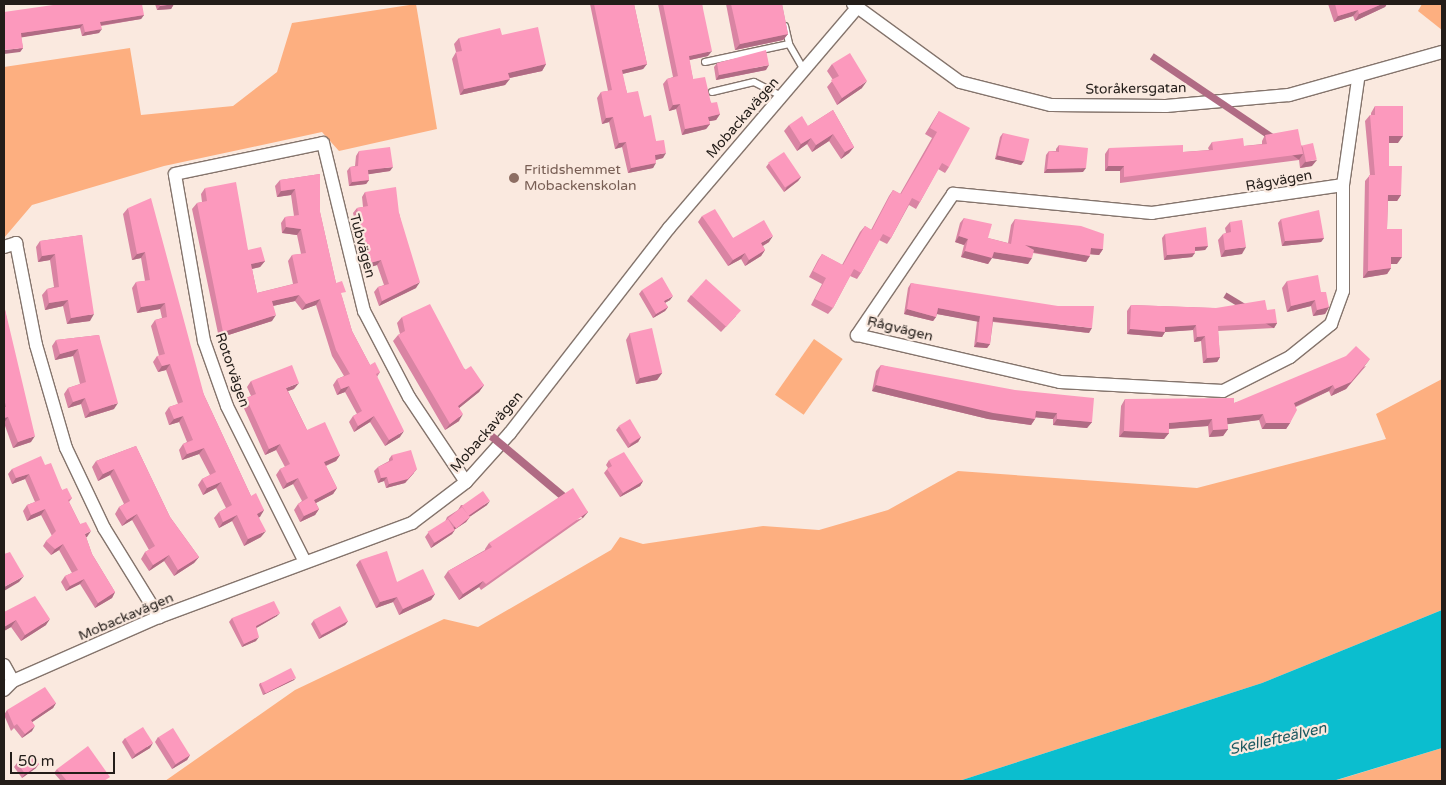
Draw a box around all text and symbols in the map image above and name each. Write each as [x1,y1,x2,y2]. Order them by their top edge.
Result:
street label: Mobackavägen [703,74,783,162]
street label: Storåkersgatan [1085,80,1187,98]
place label: Fritidshemmet Mobackenskolan [524,162,637,194]
street label: Rågvägen [1244,167,1314,195]
marker: Fritidshemmet Mobackenskolan [508,172,520,184]
street label: Tubvägen [345,212,379,280]
street label: Rågvägen [865,313,935,345]
street label: Rotorvägen [211,330,253,410]
street label: Mobackavägen [447,388,527,476]
street label: Mobackavägen [76,589,176,645]
water label: Skellefteälven [1228,719,1328,759]
scale bar [12,742,118,774]
text: 50 m [18,752,55,770]

